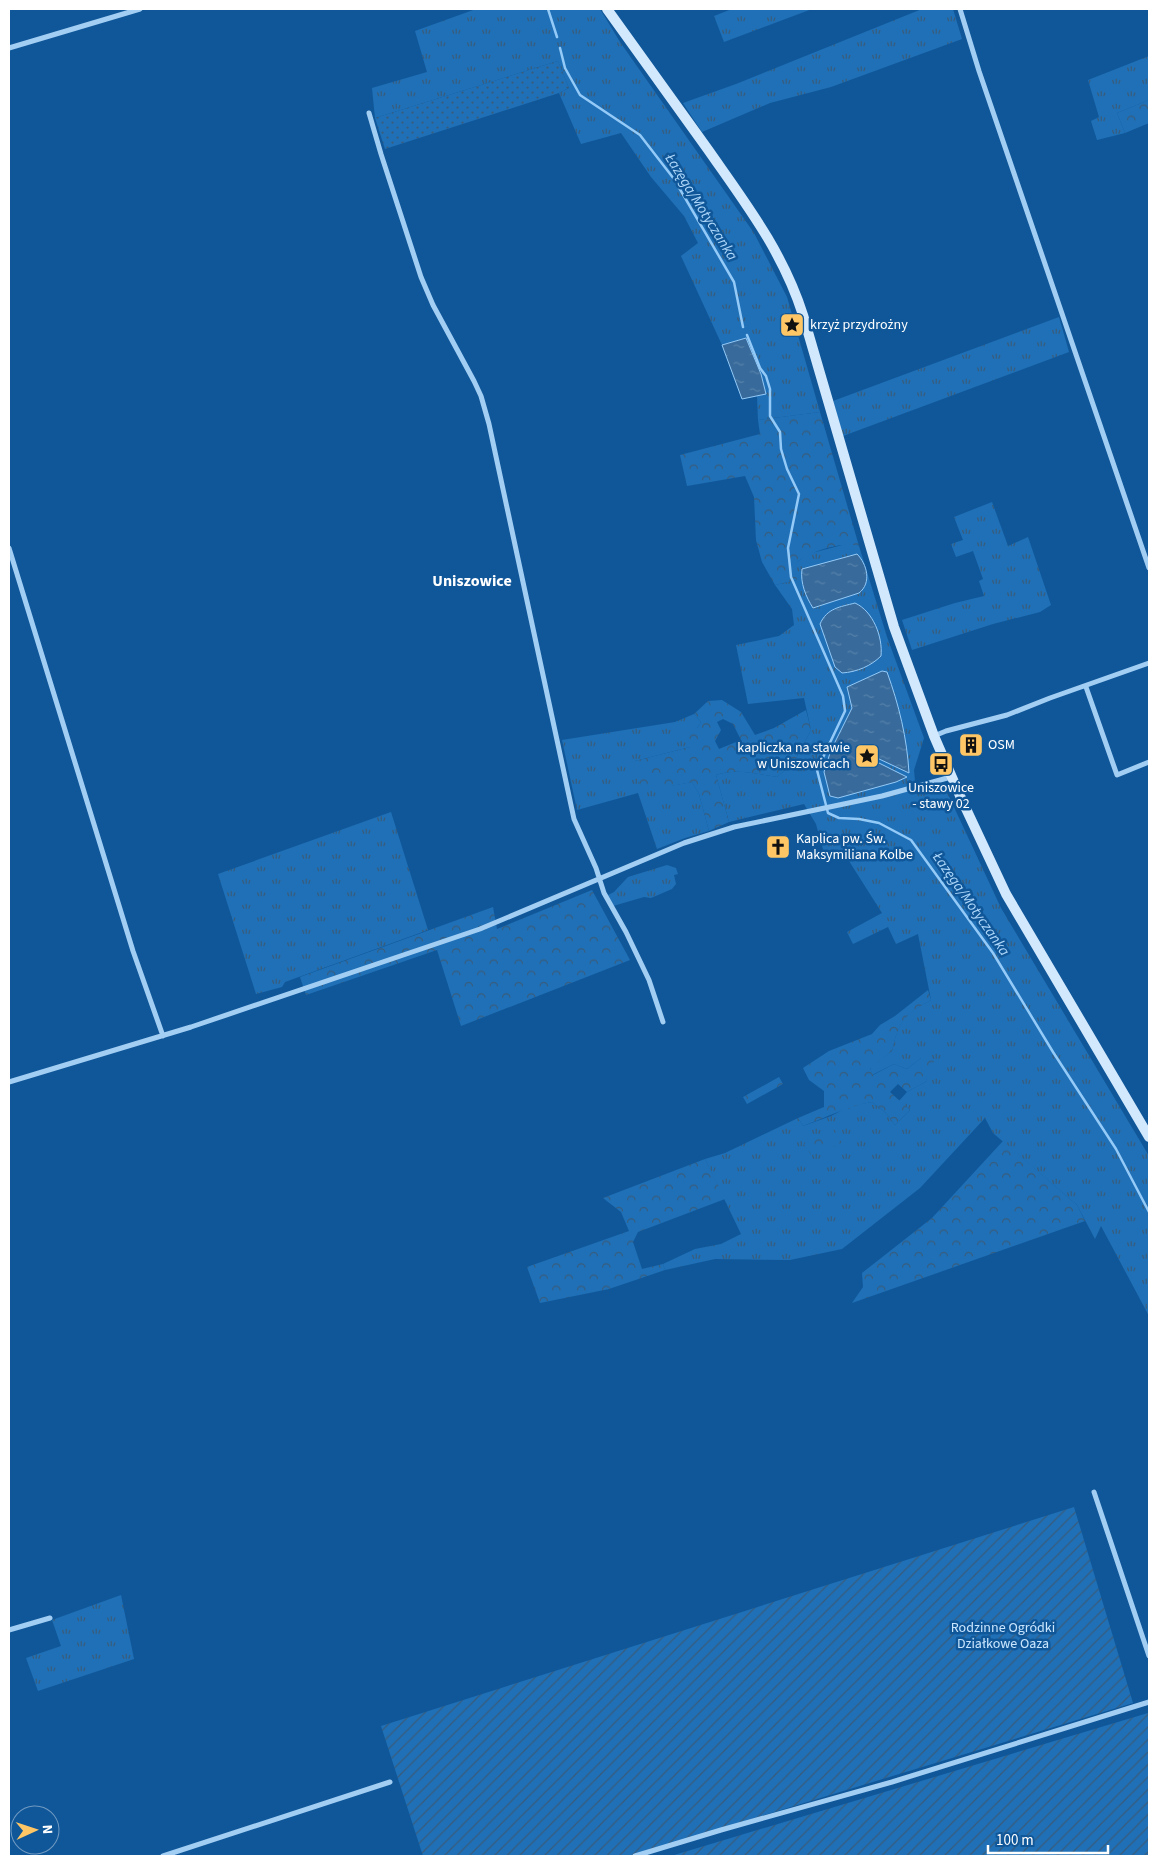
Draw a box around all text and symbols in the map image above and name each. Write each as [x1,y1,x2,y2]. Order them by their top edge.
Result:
water label: Łazęga/Motyczanka [659,149,742,265]
place icon: krzyż przydrożny [779,312,805,338]
place label: krzyż przydrożny [810,315,908,335]
district label: Uniszowice [432,570,512,592]
building icon: OSM [958,732,984,758]
place label: OSM [988,735,1015,755]
place label: kapliczka na stawie w Uniszowicach [737,738,850,774]
place icon: kapliczka na stawie w Uniszowicach [854,743,880,769]
bus stop icon: Uniszowice - stawy 02 [928,751,954,777]
place label: Uniszowice - stawy 02 [908,778,974,814]
place label: Kaplica pw. Św. Maksymiliana Kolbe [796,829,913,865]
church icon: Kaplica pw. Św. Maksymiliana Kolbe [765,834,791,860]
water label: Łazęga/Motyczanka [927,847,1015,960]
park label: Rodzinne Ogródki Działkowe Oaza [951,1618,1055,1654]
north arrow [10,1805,60,1855]
scale bar [988,1822,1108,1854]
text: N [37,1824,57,1835]
text: 100 m [996,1830,1034,1851]

